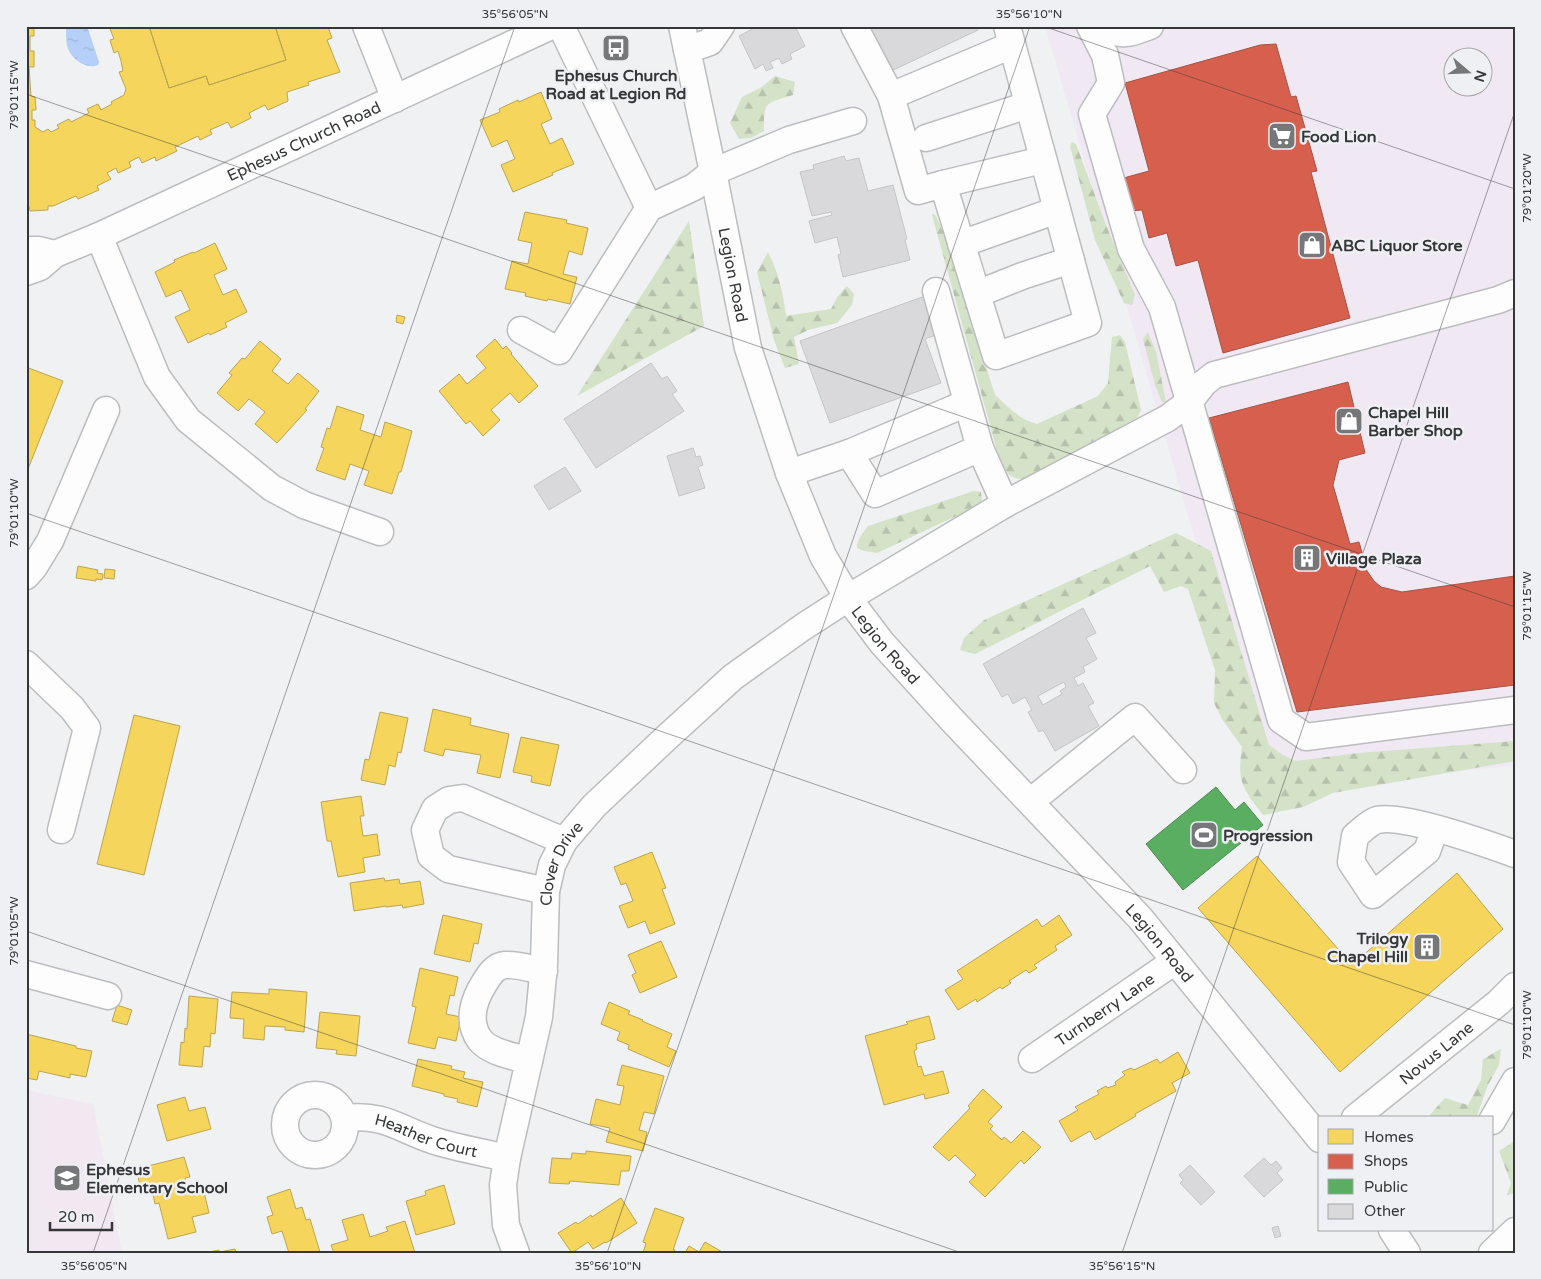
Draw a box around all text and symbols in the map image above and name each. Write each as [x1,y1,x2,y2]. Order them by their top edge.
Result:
text: 35°56'05"N [482,7,548,21]
text: 35°56'10"N [996,7,1062,21]
bus stop icon: Ephesus Church Road at Legion Rd [601,33,631,63]
north arrow [1444,48,1494,98]
text: 79°01'15"W [7,60,21,130]
place label: Ephesus Church Road at Legion Rd [546,66,686,104]
text: N [1470,68,1490,84]
street label: Ephesus Church Road [224,97,384,186]
supermarket icon: Food Lion [1267,121,1297,151]
place label: Food Lion [1301,127,1376,147]
text: 79°01'20"W [1520,153,1534,223]
street label: Legion Road [713,226,752,324]
shop icon: ABC Liquor Store [1297,230,1327,260]
place label: ABC Liquor Store [1331,236,1463,256]
place label: Chapel Hill Barber Shop [1368,403,1463,441]
shop icon: Chapel Hill Barber Shop [1334,406,1364,436]
text: 79°01'10"W [7,478,21,548]
building icon: Village Plaza [1292,543,1322,573]
place label: Village Plaza [1326,549,1422,569]
text: 79°01'15"W [1520,571,1534,641]
street label: Legion Road [846,602,924,689]
street label: Clover Drive [537,817,588,906]
sports icon: Progression [1189,820,1219,850]
place label: Progression [1223,826,1313,846]
text: 79°01'05"W [7,896,21,966]
street label: Legion Road [1121,900,1197,987]
place label: Trilogy Chapel Hill [1327,929,1408,967]
building icon: Trilogy Chapel Hill [1412,932,1442,962]
street label: Turnberry Lane [1052,969,1159,1051]
text: 79°01'10"W [1520,990,1534,1060]
street label: Novus Lane [1396,1018,1478,1089]
street label: Heather Court [372,1110,479,1162]
legend [1318,1116,1494,1232]
text: Homes [1364,1128,1414,1146]
text: Shops [1364,1152,1408,1170]
place label: Ephesus Elementary School [86,1160,228,1198]
school or university icon: Ephesus Elementary School [52,1163,82,1193]
text: Public [1364,1178,1408,1196]
scale bar [50,1199,112,1231]
text: Other [1364,1202,1406,1220]
text: 20 m [58,1208,95,1226]
text: 35°56'05"N [61,1259,127,1273]
text: 35°56'10"N [575,1259,641,1273]
text: 35°56'15"N [1089,1259,1155,1273]

